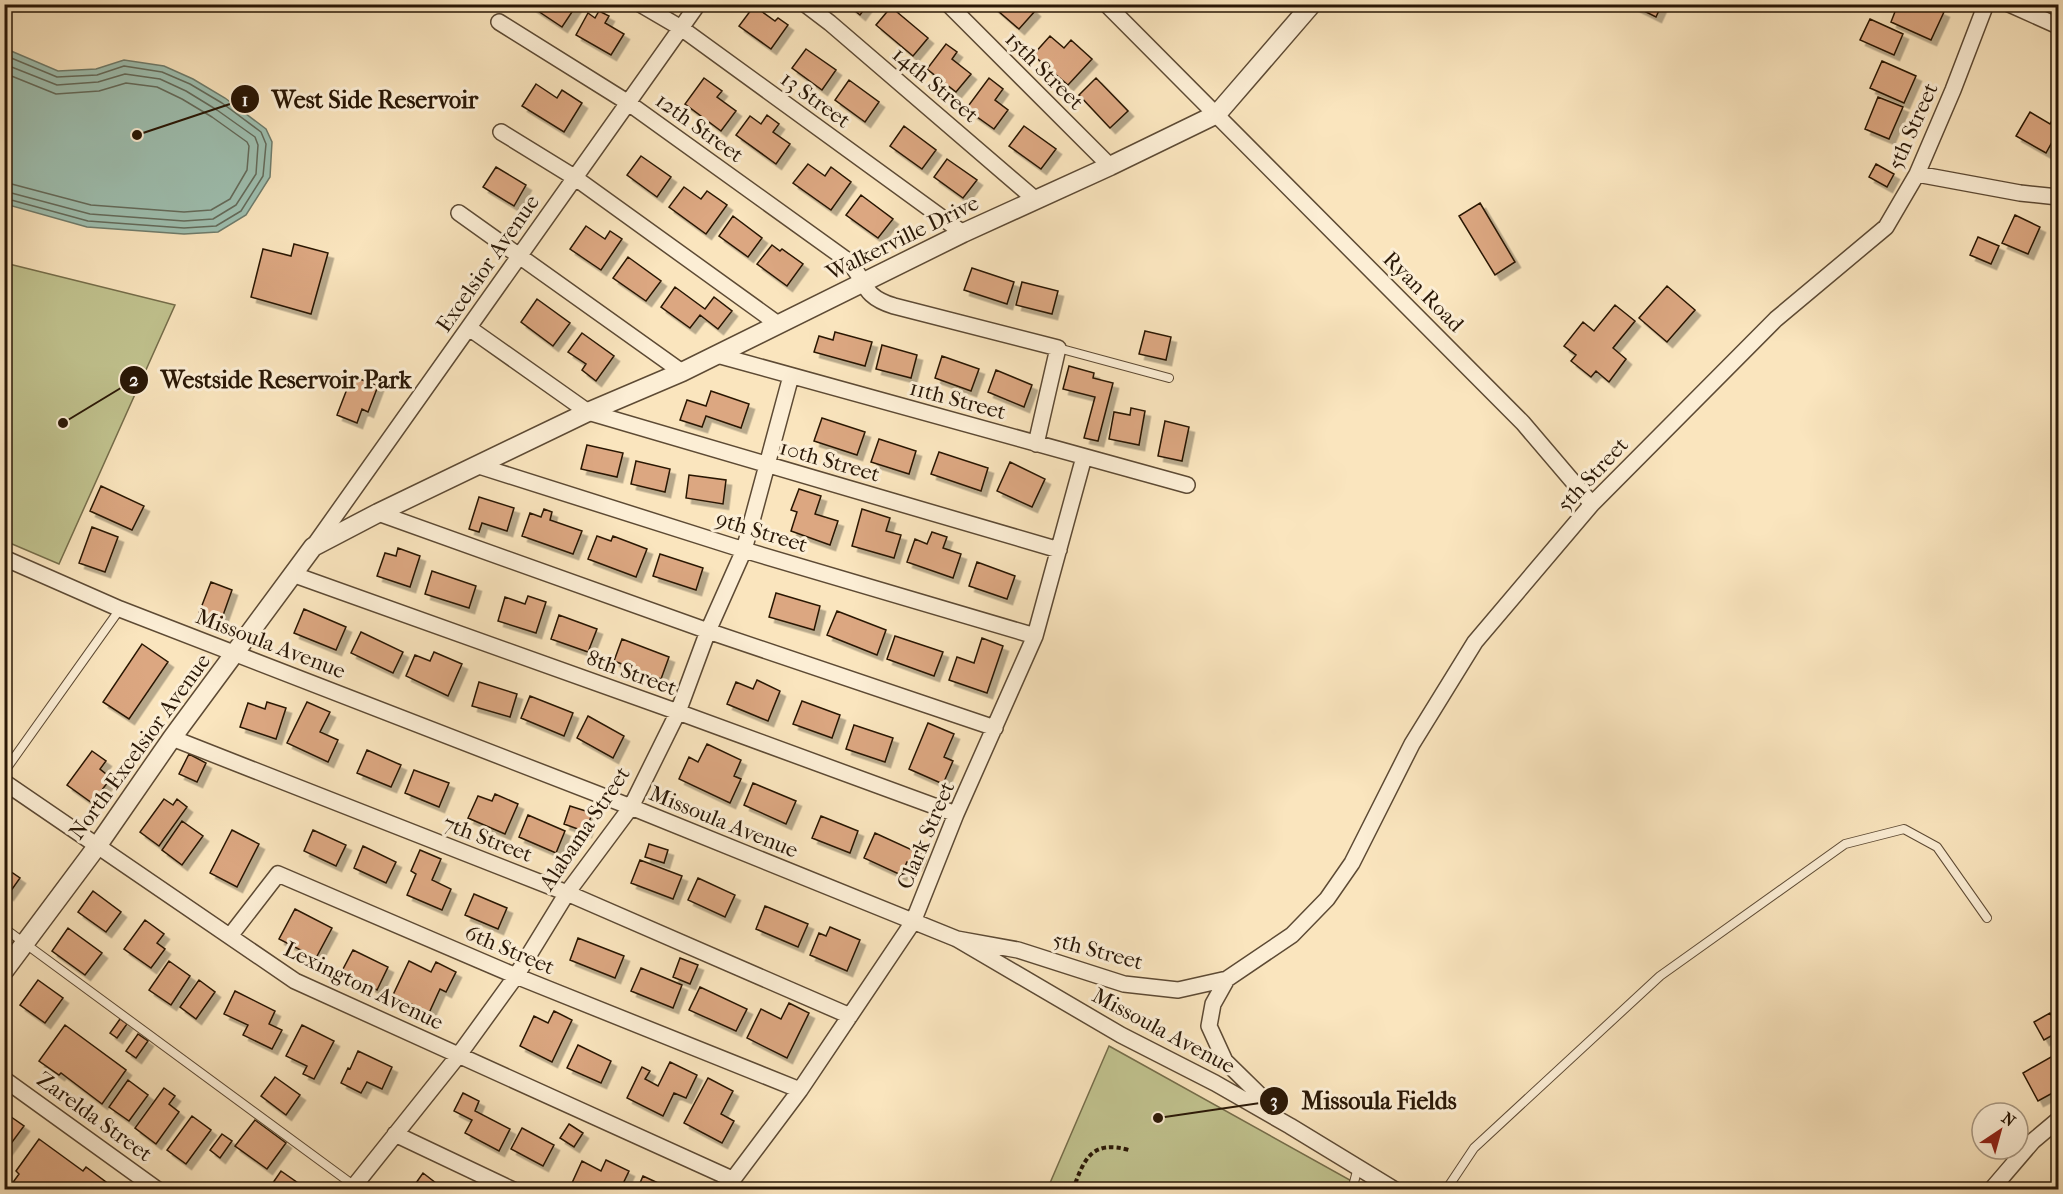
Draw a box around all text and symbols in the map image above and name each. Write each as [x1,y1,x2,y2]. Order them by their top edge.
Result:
street label: 15th Street [1000,26,1089,115]
street label: 14th Street [887,41,984,128]
street label: 13 Street [776,66,855,134]
callout: West Side Reservoir [230,78,490,120]
street label: 5th Street [1882,79,1944,174]
text: West Side Reservoir [271,86,479,114]
street label: 12th Street [650,87,748,168]
text: 1 [242,90,248,111]
street label: Excelsior Avenue [431,190,545,337]
street label: Walkerville Drive [821,190,983,287]
street label: Ryan Road [1378,246,1470,338]
callout: Westside Reservoir Park [119,359,423,401]
text: Westside Reservoir Park [160,366,412,394]
text: 2 [129,370,139,391]
street label: 11th Street [907,375,1009,425]
street label: 5th Street [1552,432,1634,517]
street label: 10th Street [777,434,883,488]
street label: 9th Street [713,506,811,558]
street label: Missoula Avenue [192,603,349,684]
street label: 8th Street [583,645,680,701]
street label: North Excelsior Avenue [64,649,216,845]
street label: Alabama Street [533,762,636,896]
street label: Clark Street [892,778,960,893]
street label: Missoula Avenue [645,780,802,864]
street label: 7th Street [439,810,536,868]
street label: 6th Street [461,919,558,980]
street label: 5th Street [1050,926,1146,976]
street label: Lexington Avenue [280,936,448,1036]
street label: Missoula Avenue [1088,982,1240,1080]
street label: Zarelda Street [32,1066,157,1167]
callout: Missoula Fields [1259,1080,1468,1122]
text: Missoula Fields [1301,1087,1457,1115]
text: 3 [1270,1091,1278,1112]
north arrow [1970,1101,2030,1161]
text: N [1998,1108,2020,1131]

